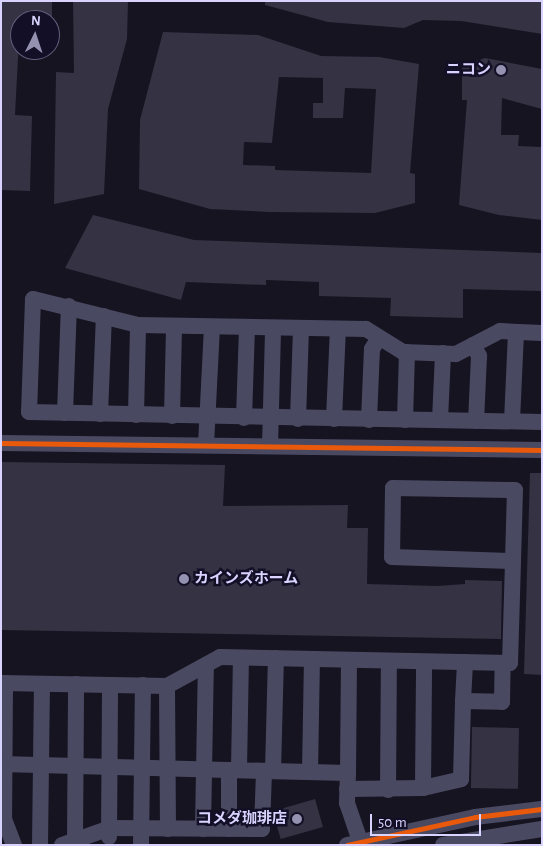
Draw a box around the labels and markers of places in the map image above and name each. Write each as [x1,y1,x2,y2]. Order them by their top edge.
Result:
place label: ニコン [446,61,491,79]
marker: ニコン [495,64,507,76]
place label: カインズホーム [194,570,299,588]
marker: カインズホーム [178,573,190,585]
place label: コメダ珈琲店 [197,810,287,828]
marker: コメダ珈琲店 [291,813,303,825]

